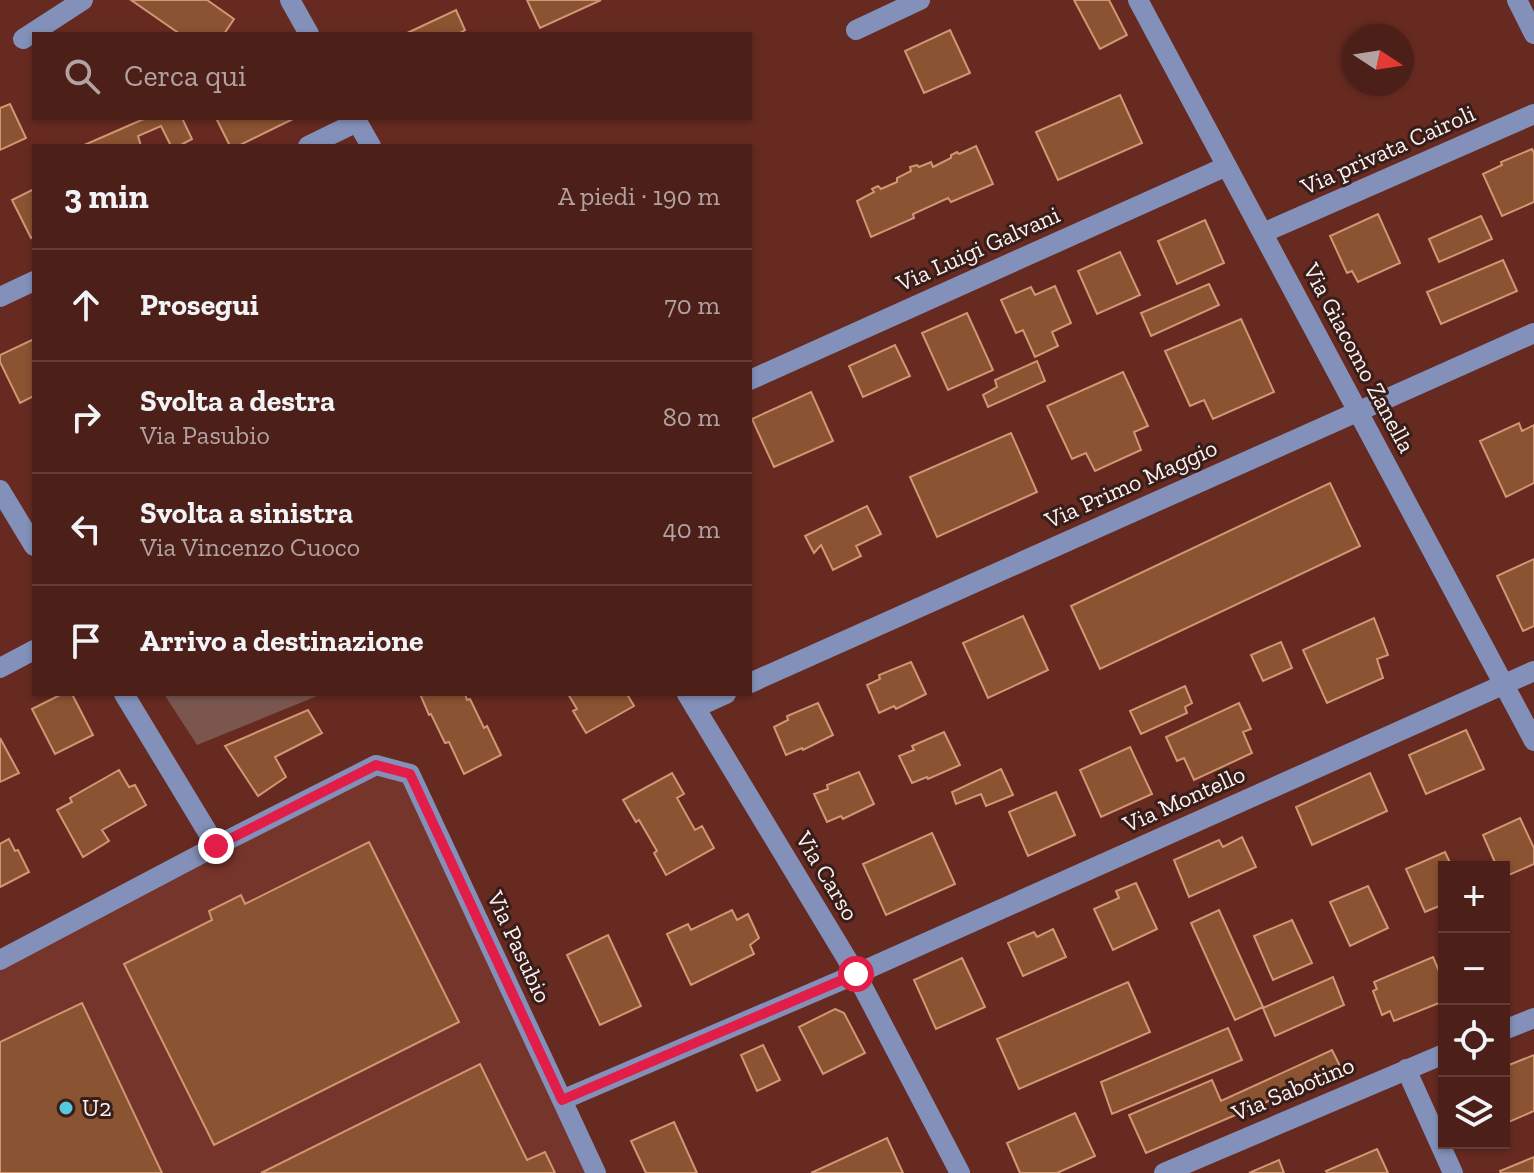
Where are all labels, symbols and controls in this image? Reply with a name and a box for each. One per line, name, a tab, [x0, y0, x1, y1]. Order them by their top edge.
north arrow	[1342, 24, 1414, 96]
search box	[32, 32, 752, 120]
icon: search	[60, 54, 104, 98]
text: Cerca qui	[124, 58, 247, 94]
street label: Via privata Cairoli	[1295, 98, 1480, 201]
text: 3 min	[64, 176, 149, 217]
text: A piedi · 190 m	[558, 180, 720, 212]
street label: Via Luigi Galvani	[891, 199, 1064, 298]
street label: Via Giacomo Zanella	[1297, 257, 1422, 458]
icon: ahead	[64, 283, 108, 327]
text: Prosegui	[140, 287, 259, 323]
text: 70 m	[664, 289, 720, 321]
text: Svolta a destra	[140, 383, 335, 419]
icon: right	[64, 395, 108, 439]
text: 80 m	[663, 401, 720, 433]
text: Via Pasubio	[140, 419, 270, 451]
street label: Via Primo Maggio	[1039, 433, 1222, 535]
text: Svolta a sinistra	[140, 495, 353, 531]
icon: left	[64, 507, 108, 551]
text: 40 m	[663, 513, 720, 545]
text: Via Vincenzo Cuoco	[140, 531, 360, 563]
icon: arrive	[64, 619, 108, 663]
text: Arrivo a destinazione	[140, 623, 424, 659]
street label: Via Montello	[1117, 759, 1249, 839]
street label: Via Carso	[789, 825, 865, 926]
route end	[198, 828, 234, 864]
map controls	[1438, 861, 1510, 1149]
button: +	[1438, 861, 1510, 933]
street label: Via Pasubio	[481, 885, 558, 1007]
button: −	[1438, 933, 1510, 1005]
route start	[838, 956, 874, 992]
button: locate	[1438, 1005, 1510, 1077]
street label: Via Sabotino	[1226, 1050, 1358, 1128]
button: layers	[1438, 1077, 1510, 1149]
place label: U2	[82, 1093, 112, 1122]
marker: U2	[57, 1099, 75, 1117]

